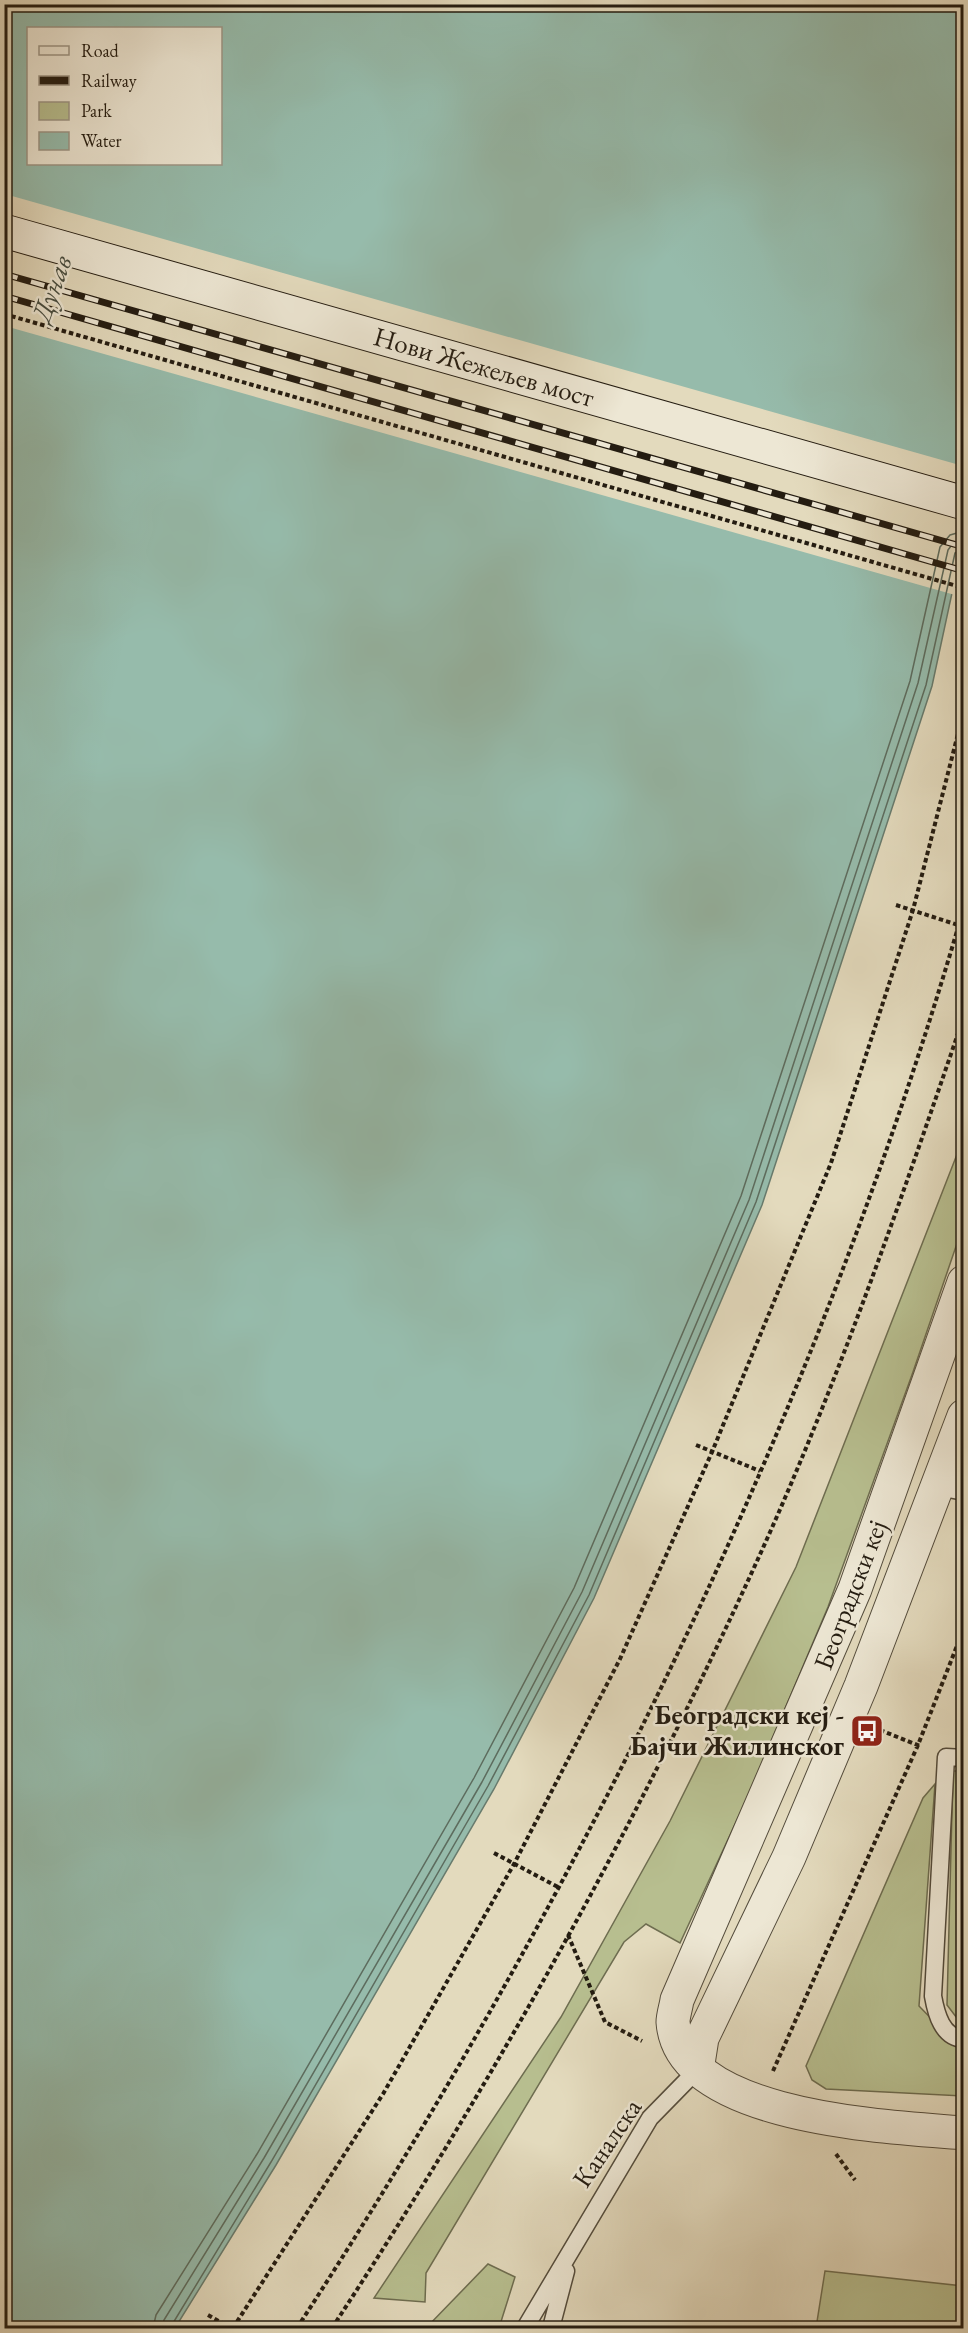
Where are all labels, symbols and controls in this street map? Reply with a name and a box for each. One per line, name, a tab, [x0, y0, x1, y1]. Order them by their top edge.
legend	[27, 27, 222, 165]
text: Road	[81, 39, 120, 62]
text: Railway	[81, 69, 137, 92]
text: Park	[81, 99, 112, 122]
text: Water	[81, 129, 122, 152]
water label: Дунав	[22, 249, 80, 328]
street label: Нови Жежељев мост	[370, 318, 598, 415]
street label: Београдски кеј	[805, 1515, 894, 1675]
place label: Београдски кеј - Бајчи Жилинског	[630, 1697, 844, 1763]
bus stop icon: Београдски кеј - Бајчи Жилинског	[849, 1713, 885, 1749]
street label: Каналска	[564, 2091, 649, 2194]

